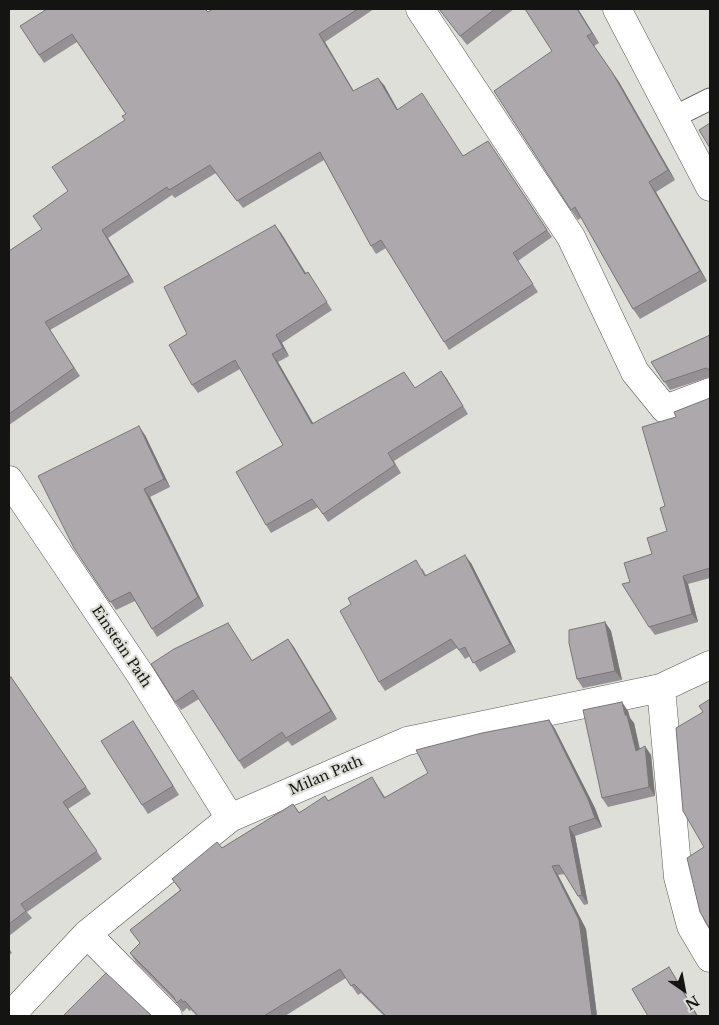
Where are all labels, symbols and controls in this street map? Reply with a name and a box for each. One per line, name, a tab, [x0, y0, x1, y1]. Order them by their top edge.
street label: Einstein Path	[88, 603, 154, 691]
street label: Milan Path	[287, 753, 365, 799]
north arrow	[659, 965, 709, 1015]
text: N	[682, 991, 703, 1014]

